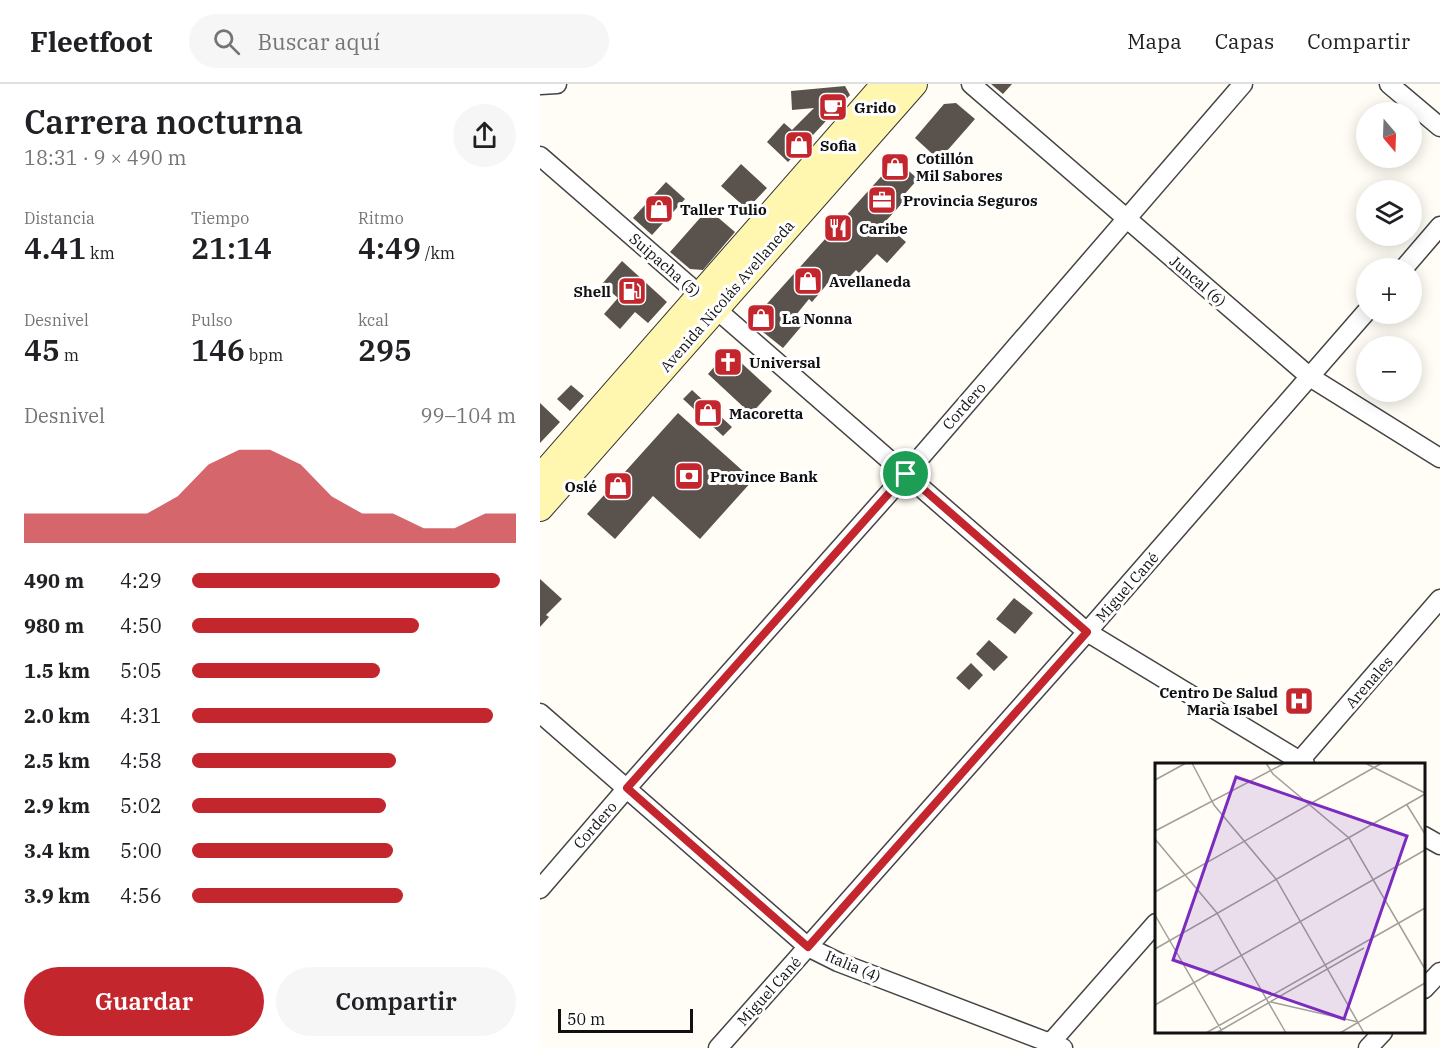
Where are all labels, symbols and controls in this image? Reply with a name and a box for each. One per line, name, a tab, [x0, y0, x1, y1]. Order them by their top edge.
search box	[189, 14, 609, 68]
text: Fleetfoot	[30, 23, 153, 60]
icon: search	[210, 25, 243, 58]
text: Buscar aquí	[258, 27, 380, 56]
text: Mapa	[1127, 27, 1182, 55]
text: Capas	[1215, 27, 1274, 55]
text: Compartir	[1307, 27, 1410, 55]
cafe icon: Grido	[817, 91, 849, 123]
place label: Grido	[854, 98, 897, 117]
text: Carrera nocturna	[24, 100, 303, 143]
north arrow	[1356, 102, 1422, 168]
map controls	[1356, 102, 1422, 402]
button: share	[453, 104, 516, 167]
shop icon: Sofia	[783, 129, 815, 161]
place label: Sofia	[820, 136, 857, 155]
text: 18:31 · 9 × 490 m	[24, 144, 187, 171]
place label: Cotillón Mil Sabores	[916, 149, 1003, 185]
shop icon: Cotillón Mil Sabores	[879, 151, 911, 183]
button: layers	[1356, 180, 1422, 246]
office icon: Provincia Seguros	[866, 184, 898, 216]
place label: Provincia Seguros	[903, 191, 1038, 210]
shop icon: Taller Tulio	[643, 193, 675, 225]
place label: Taller Tulio	[680, 200, 767, 219]
text: Distancia	[24, 208, 95, 228]
text: Tiempo	[191, 208, 249, 228]
text: Ritmo	[358, 208, 404, 228]
restaurant icon: Caribe	[822, 212, 854, 244]
street label: Avenida Nicolás Avellaneda	[656, 216, 798, 376]
place label: Caribe	[859, 219, 908, 238]
text: 4.41	[24, 228, 86, 267]
text: 21:14	[191, 228, 272, 267]
text: 4:49	[358, 228, 421, 267]
street label: Suipacha (5)	[626, 229, 704, 301]
text: km	[86, 243, 115, 263]
text: /km	[421, 243, 455, 263]
street label: Juncal (6)	[1166, 251, 1230, 311]
button: +	[1356, 258, 1422, 324]
shop icon: Avellaneda	[792, 265, 824, 297]
place label: Avellaneda	[829, 272, 911, 291]
fuel station icon: Shell	[616, 275, 648, 307]
place label: Shell	[574, 282, 611, 301]
shop icon: La Nonna	[745, 302, 777, 334]
place label: La Nonna	[782, 309, 853, 328]
text: Desnivel	[24, 310, 89, 330]
text: Pulso	[191, 310, 233, 330]
text: kcal	[358, 310, 389, 330]
text: 45	[24, 330, 60, 369]
text: 146	[191, 330, 245, 369]
text: 295	[358, 330, 412, 369]
button: −	[1356, 336, 1422, 402]
text: m	[60, 345, 79, 365]
text: bpm	[245, 345, 283, 365]
church icon: Universal	[712, 346, 744, 378]
place label: Universal	[749, 353, 821, 372]
street label: Cordero	[938, 378, 990, 434]
shop icon: Macoretta	[692, 397, 724, 429]
text: Desnivel	[24, 402, 105, 429]
text: 99–104 m	[421, 402, 516, 429]
place label: Macoretta	[729, 404, 804, 423]
pin	[880, 448, 931, 499]
icon: arrive	[889, 457, 922, 490]
bank icon: Province Bank	[673, 460, 705, 492]
place label: Province Bank	[710, 467, 818, 486]
shop icon: Oslé	[602, 470, 634, 502]
place label: Oslé	[565, 477, 597, 496]
street label: Miguel Cané	[1091, 548, 1163, 626]
text: 490 m	[24, 567, 84, 594]
text: 4:29	[120, 567, 162, 594]
text: 980 m	[24, 612, 84, 639]
text: 4:50	[120, 612, 162, 639]
street label: Arenales	[1341, 652, 1397, 712]
text: 1.5 km	[24, 657, 90, 684]
text: 5:05	[120, 657, 162, 684]
place label: Centro De Salud Maria Isabel	[1159, 683, 1279, 719]
hospital icon: Centro De Salud Maria Isabel	[1283, 685, 1315, 717]
text: 2.0 km	[24, 702, 90, 729]
text: 4:31	[120, 702, 162, 729]
text: 2.5 km	[24, 747, 90, 774]
text: 4:58	[120, 747, 162, 774]
inset map	[1155, 763, 1425, 1033]
text: 2.9 km	[24, 792, 90, 819]
text: 5:02	[120, 792, 162, 819]
street label: Cordero	[569, 797, 621, 853]
text: 3.4 km	[24, 837, 90, 864]
text: 5:00	[120, 837, 162, 864]
text: 3.9 km	[24, 882, 90, 909]
text: 4:56	[120, 882, 162, 909]
street label: Italia (4)	[822, 946, 884, 986]
street label: Miguel Cané	[733, 952, 805, 1030]
button: Guardar	[24, 967, 264, 1036]
button: Compartir	[276, 967, 516, 1036]
scale bar	[558, 1006, 693, 1034]
text: 50 m	[567, 1009, 605, 1029]

